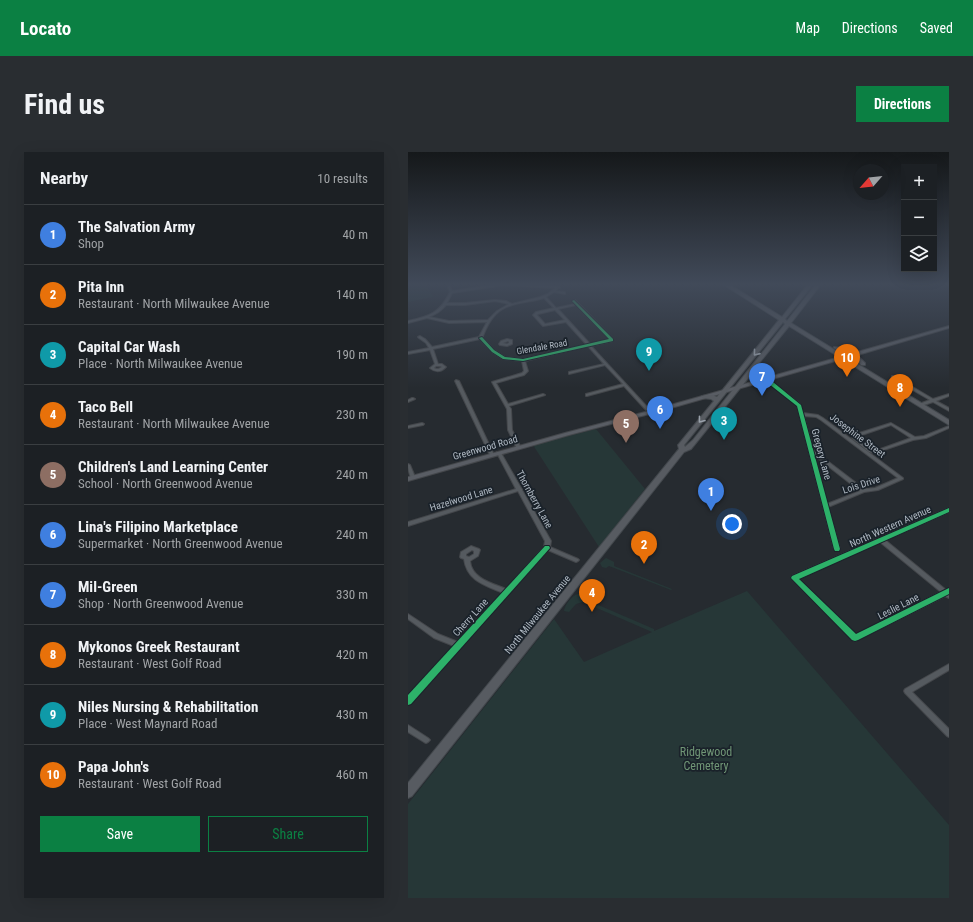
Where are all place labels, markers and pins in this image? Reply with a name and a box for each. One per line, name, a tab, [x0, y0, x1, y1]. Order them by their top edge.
pin: 9	[636, 338, 662, 371]
pin: 10	[834, 344, 860, 377]
pin: 7	[749, 363, 775, 396]
pin: 8	[887, 374, 913, 407]
pin: 6	[647, 396, 673, 429]
pin: 3	[711, 407, 737, 440]
pin: 5	[613, 410, 639, 443]
pin: 1	[698, 478, 724, 511]
pin: 2	[631, 531, 657, 564]
pin: 4	[579, 579, 605, 612]

